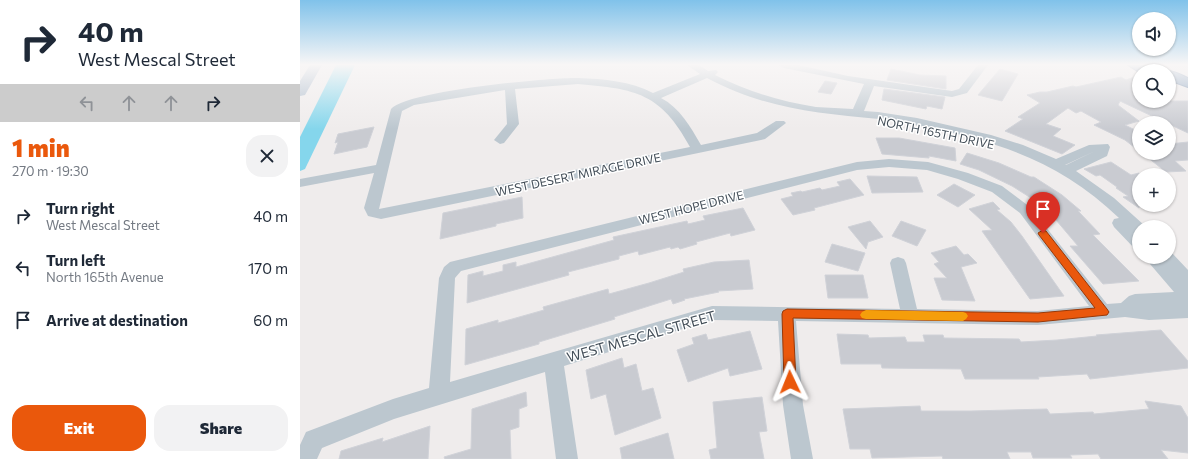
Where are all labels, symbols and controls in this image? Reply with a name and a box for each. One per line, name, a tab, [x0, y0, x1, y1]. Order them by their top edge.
map controls	[1132, 12, 1176, 264]
button: sound	[1132, 12, 1176, 56]
text: 40 m	[78, 14, 144, 48]
icon: right	[12, 16, 64, 68]
text: West Mescal Street	[78, 48, 236, 70]
button: search	[1132, 64, 1176, 108]
icon: left	[76, 92, 98, 114]
icon: ahead	[118, 92, 140, 114]
icon: ahead	[160, 92, 182, 114]
icon: right	[202, 92, 224, 114]
street label: NORTH 165TH DRIVE	[876, 113, 996, 151]
button: layers	[1132, 116, 1176, 160]
text: 1 min	[12, 133, 70, 162]
button: close	[246, 135, 288, 177]
street label: WEST DESERT MIRAGE DRIVE	[494, 150, 662, 198]
text: 270 m · 19:30	[12, 163, 89, 179]
button: +	[1132, 168, 1176, 212]
street label: WEST HOPE DRIVE	[637, 187, 745, 227]
pin	[1026, 192, 1060, 233]
icon: arrive	[1032, 198, 1054, 220]
text: Turn right	[46, 199, 115, 217]
icon: right	[12, 205, 34, 227]
text: 40 m	[253, 207, 288, 225]
text: West Mescal Street	[46, 217, 160, 233]
button: −	[1132, 220, 1176, 264]
text: Turn left	[46, 251, 105, 269]
icon: left	[12, 257, 34, 279]
text: 170 m	[248, 259, 288, 277]
text: North 165th Avenue	[46, 269, 164, 285]
street label: WEST MESCAL STREET	[565, 307, 717, 365]
icon: arrive	[12, 309, 34, 331]
text: Arrive at destination	[46, 311, 188, 329]
text: 60 m	[253, 311, 288, 329]
position arrow	[769, 361, 811, 403]
button: Exit	[12, 405, 146, 451]
button: Share	[154, 405, 288, 451]

